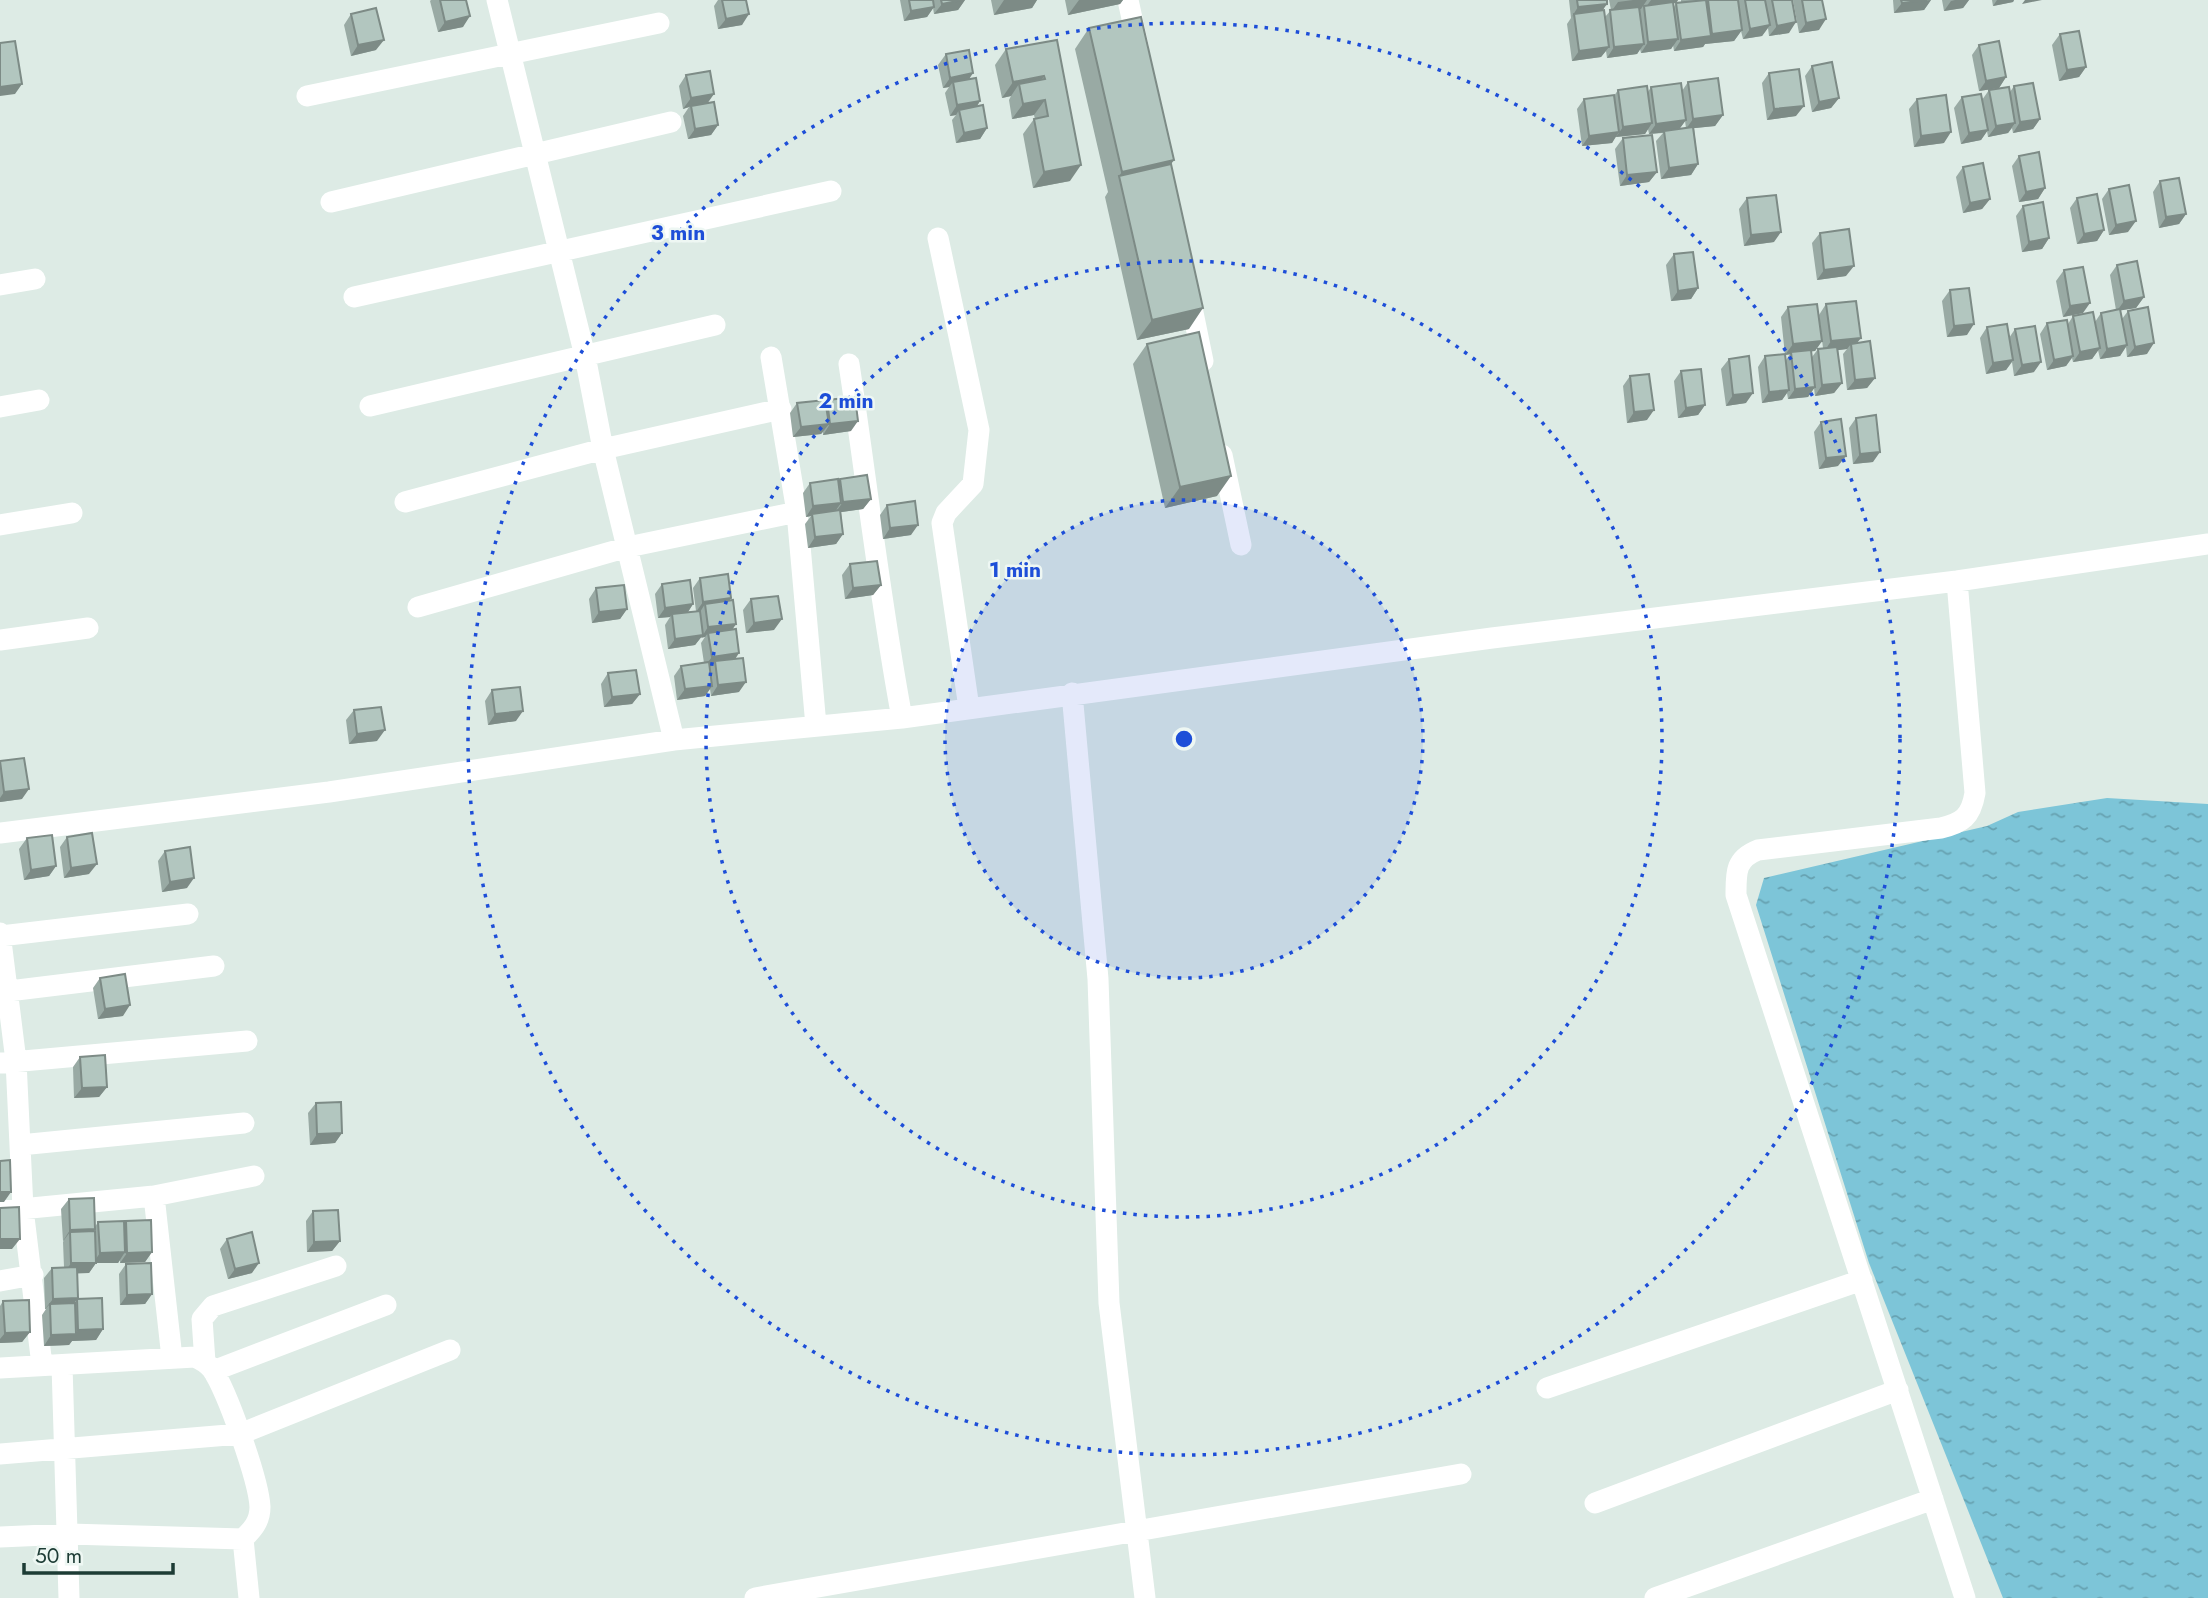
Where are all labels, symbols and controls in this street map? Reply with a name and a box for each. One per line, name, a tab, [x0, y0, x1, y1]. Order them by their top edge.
text: 3 min	[651, 218, 705, 248]
text: 2 min	[818, 386, 874, 416]
text: 1 min	[989, 555, 1041, 585]
centre of rings	[1172, 727, 1196, 751]
scale bar	[24, 1532, 173, 1576]
text: 50 m	[35, 1541, 82, 1571]

